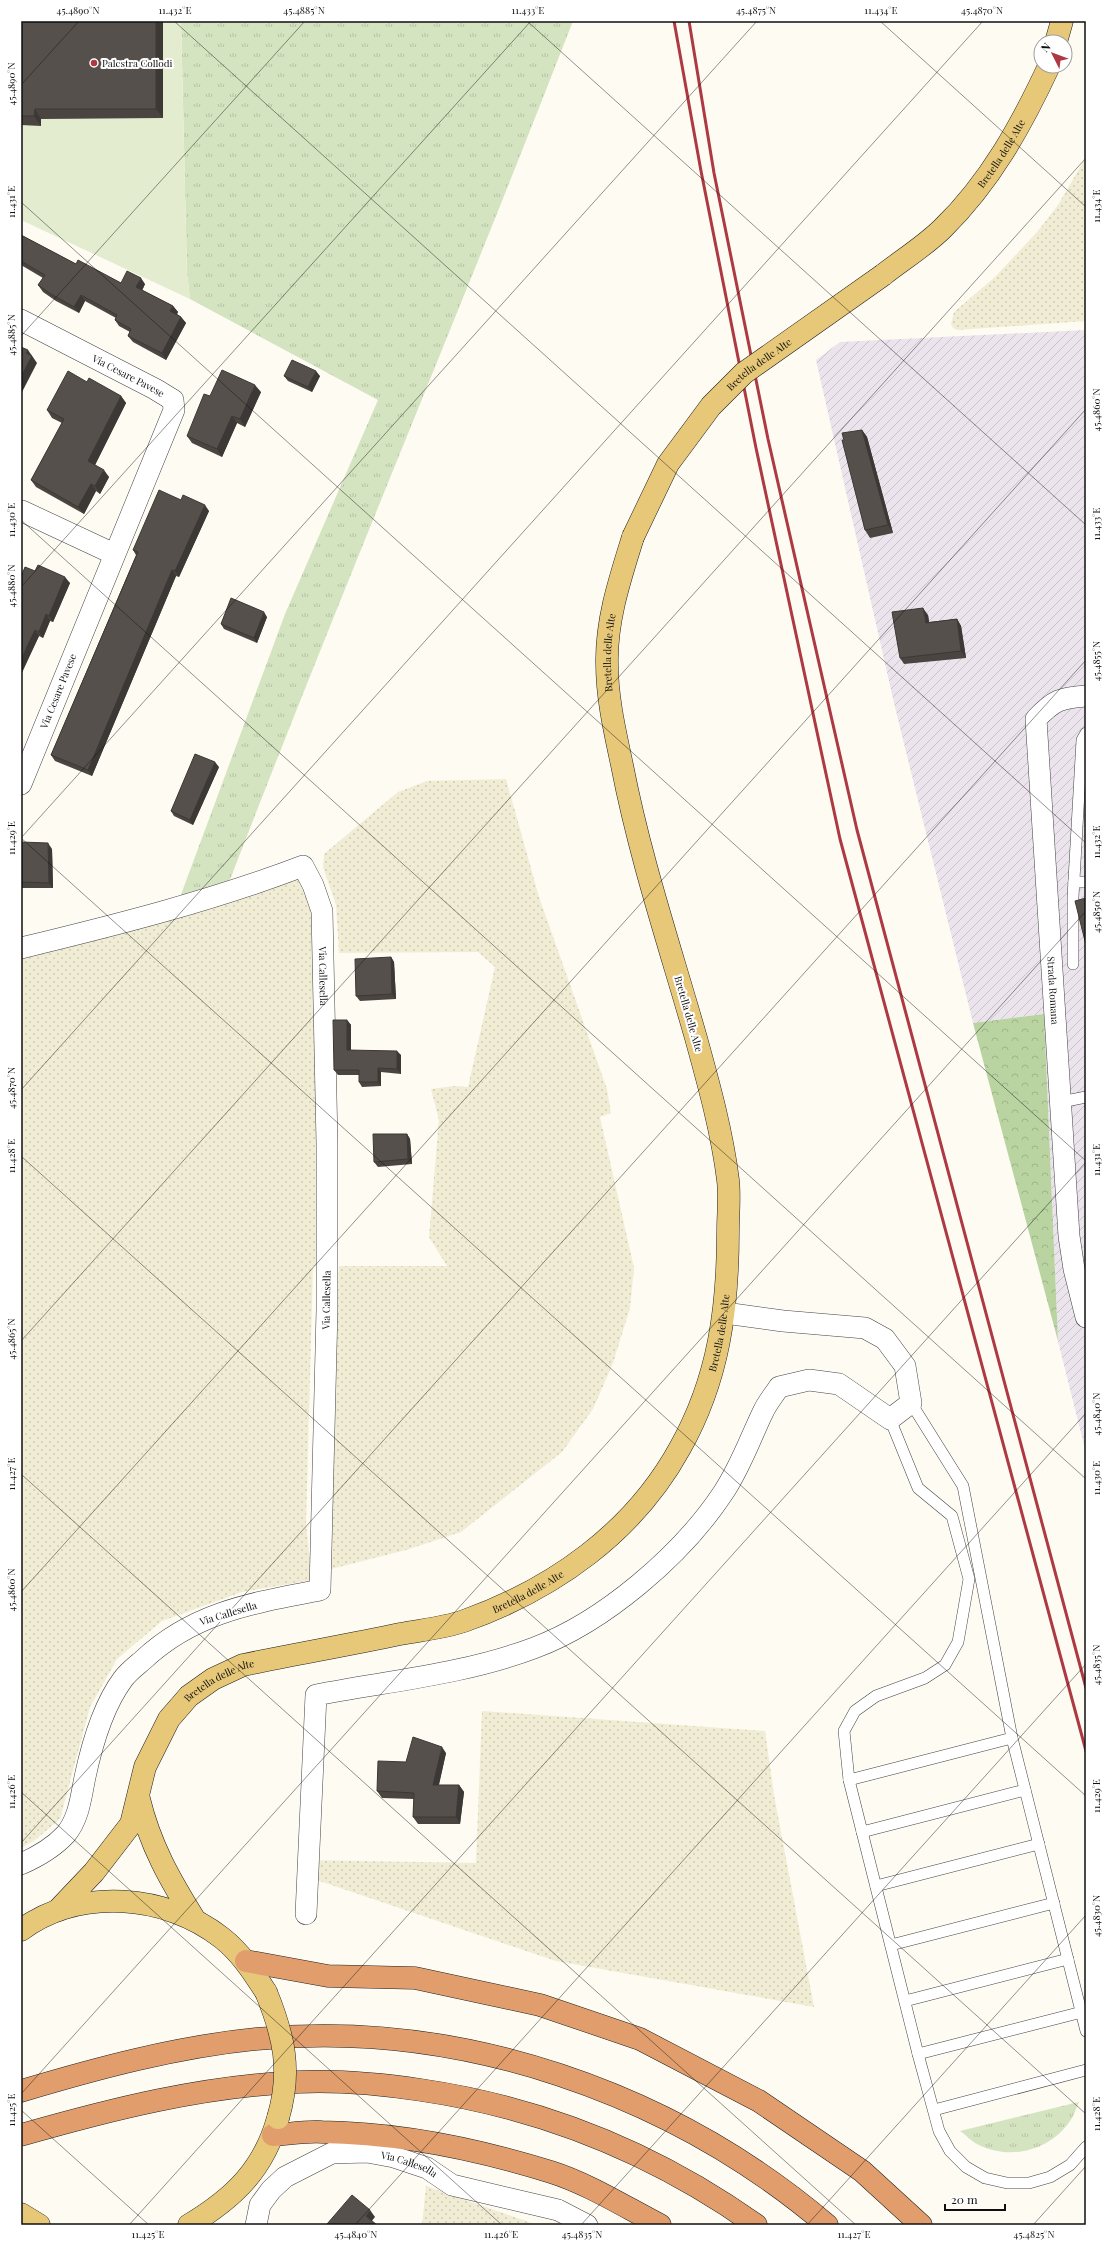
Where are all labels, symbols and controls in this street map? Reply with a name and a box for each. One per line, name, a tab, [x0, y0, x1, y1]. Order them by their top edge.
text: 45.4890°N	[57, 3, 99, 17]
text: 11.432°E	[158, 3, 192, 17]
text: 45.4885°N	[283, 3, 325, 17]
text: 11.433°E	[512, 3, 544, 17]
text: 45.4875°N	[736, 3, 776, 17]
text: 11.434°E	[864, 3, 898, 17]
text: 45.4870°N	[961, 3, 1003, 17]
north arrow	[1033, 34, 1073, 74]
text: N	[1037, 39, 1053, 55]
place label: Palestra Collodi	[102, 56, 173, 70]
marker: Palestra Collodi	[89, 58, 99, 68]
text: 45.4890°N	[4, 63, 18, 105]
street label: Bretella delle Alte	[974, 117, 1028, 191]
text: 11.431°E	[4, 186, 18, 218]
text: 11.434°E	[1089, 189, 1103, 223]
text: 45.4885°N	[4, 314, 18, 356]
street label: Bretella delle Alte	[723, 335, 794, 394]
street label: Via Cesare Pavese	[89, 350, 167, 400]
text: 45.4860°N	[1089, 389, 1103, 432]
text: 11.430°E	[4, 503, 18, 537]
text: 11.433°E	[1089, 508, 1103, 540]
text: 45.4880°N	[4, 564, 18, 608]
street label: Bretella delle Alte	[600, 612, 619, 692]
text: 45.4855°N	[1089, 641, 1103, 681]
street label: Via Cesare Pavese	[36, 651, 79, 731]
text: 11.429°E	[4, 821, 18, 855]
text: 11.432°E	[1089, 825, 1103, 859]
text: 45.4850°N	[1089, 891, 1103, 933]
street label: Via Callesella	[316, 945, 331, 1006]
street label: Strada Romana	[1044, 956, 1062, 1025]
street label: Bretella delle Alte	[671, 974, 707, 1054]
text: 45.4870°N	[4, 1067, 18, 1109]
text: 11.428°E	[4, 1139, 18, 1173]
text: 11.431°E	[1089, 1144, 1103, 1176]
street label: Via Callesella	[318, 1270, 334, 1331]
street label: Bretella delle Alte	[705, 1293, 732, 1373]
text: 45.4865°N	[4, 1318, 18, 1360]
text: 45.4840°N	[1089, 1393, 1103, 1435]
text: 11.427°E	[4, 1457, 18, 1491]
text: 11.430°E	[1089, 1461, 1103, 1495]
street label: Bretella delle Alte	[490, 1567, 566, 1616]
text: 45.4860°N	[4, 1569, 18, 1612]
street label: Via Callesella	[197, 1598, 258, 1629]
text: 45.4835°N	[1089, 1645, 1103, 1685]
street label: Bretella delle Alte	[180, 1656, 255, 1704]
text: 11.426°E	[4, 1775, 18, 1809]
text: 11.429°E	[1089, 1779, 1103, 1813]
text: 45.4830°N	[1089, 1895, 1103, 1937]
text: 11.425°E	[4, 2093, 18, 2127]
text: 11.428°E	[1089, 2097, 1103, 2131]
street label: Via Callesella	[379, 2148, 440, 2180]
scale bar	[945, 2186, 1005, 2212]
text: 20 m	[951, 2191, 978, 2207]
text: 11.425°E	[131, 2227, 165, 2241]
text: 45.4840°N	[335, 2227, 377, 2241]
text: 11.426°E	[484, 2227, 518, 2241]
text: 45.4835°N	[562, 2227, 602, 2241]
text: 11.427°E	[837, 2227, 871, 2241]
text: 45.4825°N	[1014, 2227, 1054, 2241]

